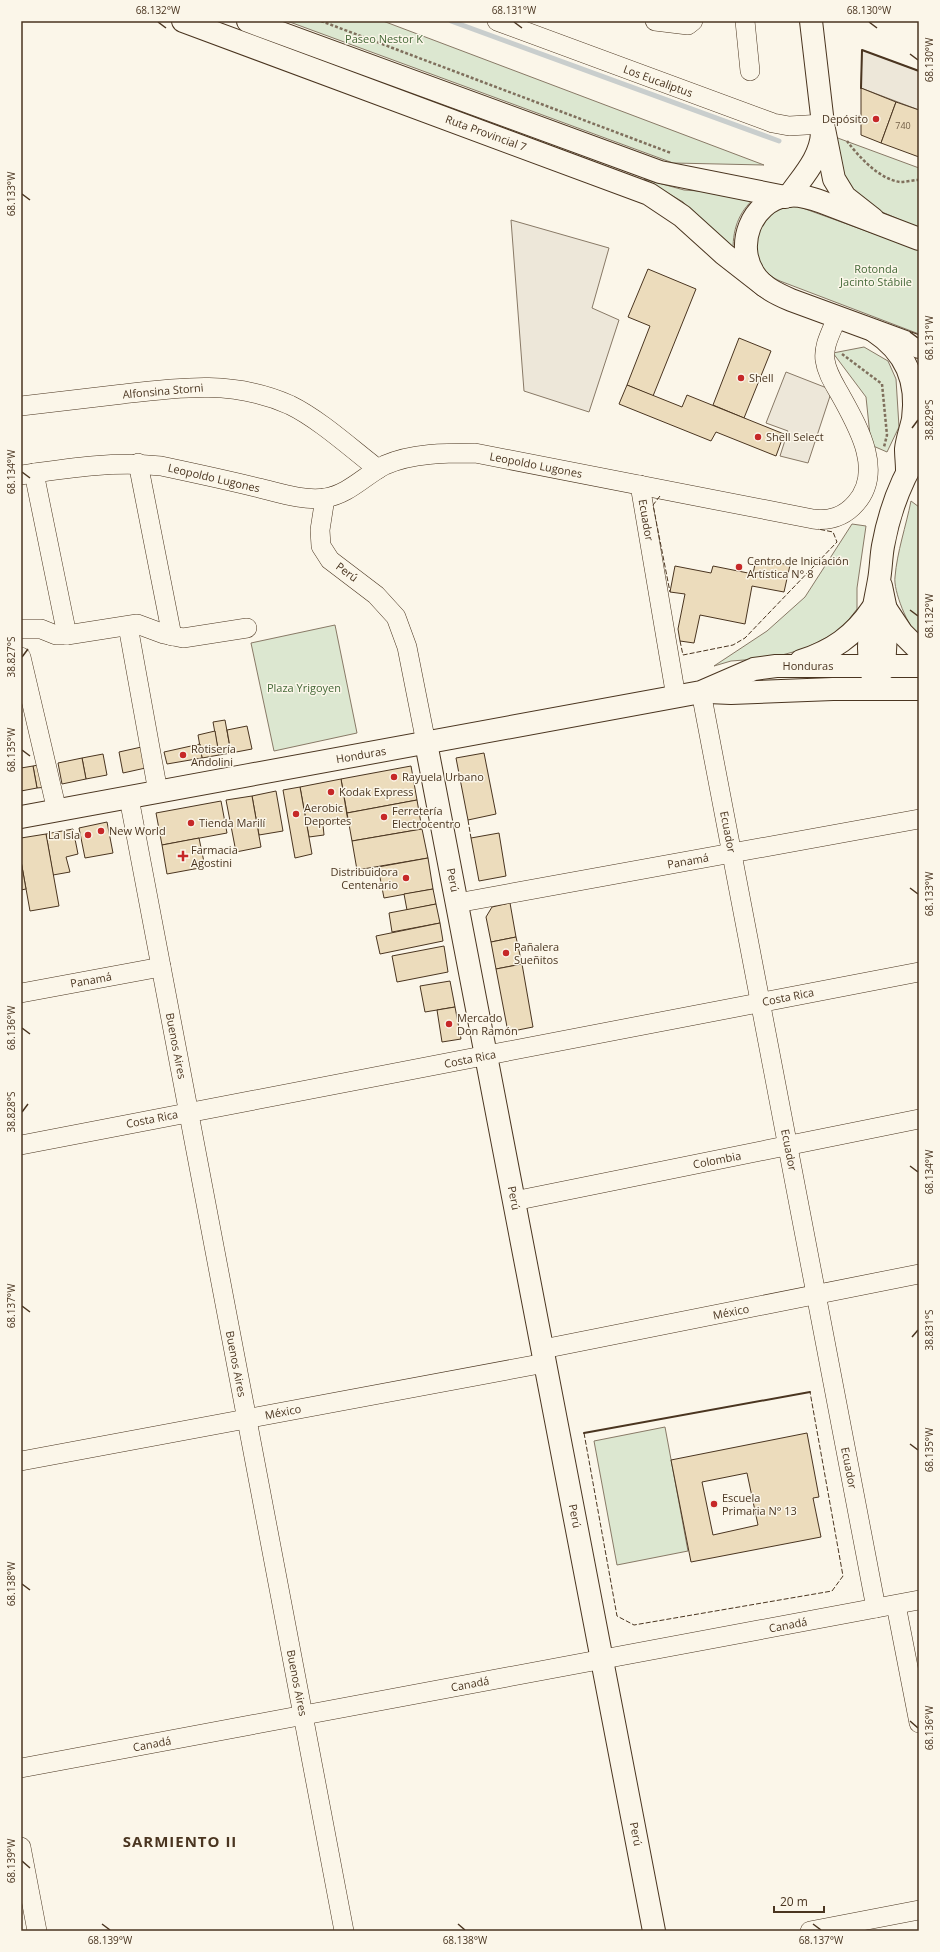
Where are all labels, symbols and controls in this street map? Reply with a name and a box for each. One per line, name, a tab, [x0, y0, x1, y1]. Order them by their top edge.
text: 68.132°W	[136, 3, 181, 17]
text: 68.131°W	[492, 3, 537, 17]
text: 68.130°W	[847, 3, 892, 17]
park label: Paseo Nestor K	[345, 31, 423, 46]
text: 68.130°W	[922, 37, 936, 82]
street label: Los Eucaliptus	[621, 61, 695, 100]
street label: Ruta Provincial 7	[444, 111, 529, 154]
place label: Depósito	[822, 111, 868, 126]
marker: Depósito	[871, 114, 881, 124]
house number: 740	[895, 119, 911, 132]
text: 68.133°W	[4, 171, 18, 216]
park label: Rotonda Jacinto Stábile	[839, 261, 912, 289]
text: 68.131°W	[922, 315, 936, 360]
place label: Shell	[749, 370, 774, 385]
marker: Shell	[736, 373, 746, 383]
street label: Alfonsina Storni	[122, 379, 204, 402]
text: 38.829°S	[922, 400, 936, 440]
place label: Shell Select	[766, 429, 824, 444]
marker: Shell Select	[753, 432, 763, 442]
street label: Leopoldo Lugones	[488, 448, 584, 481]
text: 68.134°W	[4, 449, 18, 494]
street label: Leopoldo Lugones	[167, 460, 262, 495]
street label: Ecuador	[635, 498, 658, 542]
place label: Centro de Iniciación Artística N° 8	[747, 553, 849, 581]
street label: Perú	[333, 558, 361, 585]
marker: Centro de Iniciación Artística N° 8	[734, 562, 744, 572]
text: 68.132°W	[922, 593, 936, 638]
text: 38.827°S	[4, 637, 18, 677]
street label: Honduras	[783, 658, 833, 673]
park label: Plaza Yrigoyen	[267, 680, 341, 695]
text: 68.135°W	[4, 727, 18, 772]
place label: Rotisería Andolini	[191, 741, 236, 769]
street label: Honduras	[335, 743, 387, 766]
marker: Rotisería Andolini	[178, 750, 188, 760]
place label: Rayuela Urbano	[402, 769, 484, 784]
marker: Rayuela Urbano	[389, 772, 399, 782]
place label: Kodak Express	[339, 784, 414, 799]
marker: Kodak Express	[326, 787, 336, 797]
place label: Aerobic Deportes	[304, 800, 351, 828]
place label: Ferretería Electrocentro	[392, 803, 461, 831]
marker: Aerobic Deportes	[291, 809, 301, 819]
street label: Ecuador	[717, 810, 740, 854]
marker: Ferretería Electrocentro	[379, 812, 389, 822]
place label: Tienda Marilí	[199, 815, 266, 830]
marker: Tienda Marilí	[186, 818, 196, 828]
place label: New World	[109, 823, 166, 838]
marker: New World	[96, 826, 106, 836]
place label: La Isla	[48, 827, 80, 842]
marker: La Isla	[83, 830, 93, 840]
place label: Farmacia Agostini	[191, 842, 238, 870]
street label: Panamá	[666, 849, 710, 872]
marker: Farmacia Agostini	[178, 851, 188, 861]
place label: Distribuidora Centenario	[331, 864, 398, 892]
street label: Perú	[444, 867, 463, 893]
text: 68.133°W	[922, 871, 936, 916]
marker: Distribuidora Centenario	[401, 873, 411, 883]
place label: Pañalera Sueñitos	[514, 939, 559, 967]
marker: Pañalera Sueñitos	[501, 948, 511, 958]
street label: Panamá	[69, 968, 113, 991]
street label: Costa Rica	[761, 984, 815, 1009]
text: 68.136°W	[4, 1005, 18, 1050]
place label: Mercado Don Ramón	[457, 1010, 518, 1038]
street label: Buenos Aires	[163, 1012, 190, 1080]
marker: Mercado Don Ramón	[444, 1019, 454, 1029]
street label: Costa Rica	[443, 1046, 497, 1071]
text: 38.828°S	[4, 1092, 18, 1132]
street label: Costa Rica	[125, 1106, 179, 1131]
street label: Ecuador	[778, 1128, 801, 1172]
street label: Colombia	[692, 1147, 742, 1172]
text: 68.134°W	[922, 1149, 936, 1194]
street label: Perú	[505, 1185, 524, 1211]
text: 68.137°W	[4, 1283, 18, 1328]
street label: México	[712, 1301, 751, 1322]
text: 38.831°S	[922, 1310, 936, 1350]
street label: Buenos Aires	[223, 1330, 250, 1398]
street label: México	[264, 1401, 303, 1422]
text: 68.135°W	[922, 1427, 936, 1472]
street label: Ecuador	[838, 1446, 861, 1490]
place label: Escuela Primaria N° 13	[722, 1490, 797, 1518]
marker: Escuela Primaria N° 13	[709, 1499, 719, 1509]
street label: Perú	[566, 1503, 585, 1529]
text: 68.138°W	[4, 1561, 18, 1606]
street label: Canadá	[767, 1613, 808, 1636]
street label: Buenos Aires	[284, 1649, 311, 1717]
street label: Canadá	[449, 1672, 490, 1695]
text: 68.136°W	[922, 1705, 936, 1750]
street label: Canadá	[131, 1732, 172, 1755]
street label: Perú	[627, 1821, 646, 1847]
district label: SARMIENTO II	[123, 1831, 237, 1851]
text: 68.139°W	[4, 1838, 18, 1883]
scale bar	[774, 1888, 824, 1914]
text: 20 m	[780, 1893, 808, 1910]
text: 68.139°W	[88, 1933, 133, 1947]
text: 68.138°W	[443, 1933, 488, 1947]
text: 68.137°W	[799, 1933, 844, 1947]

